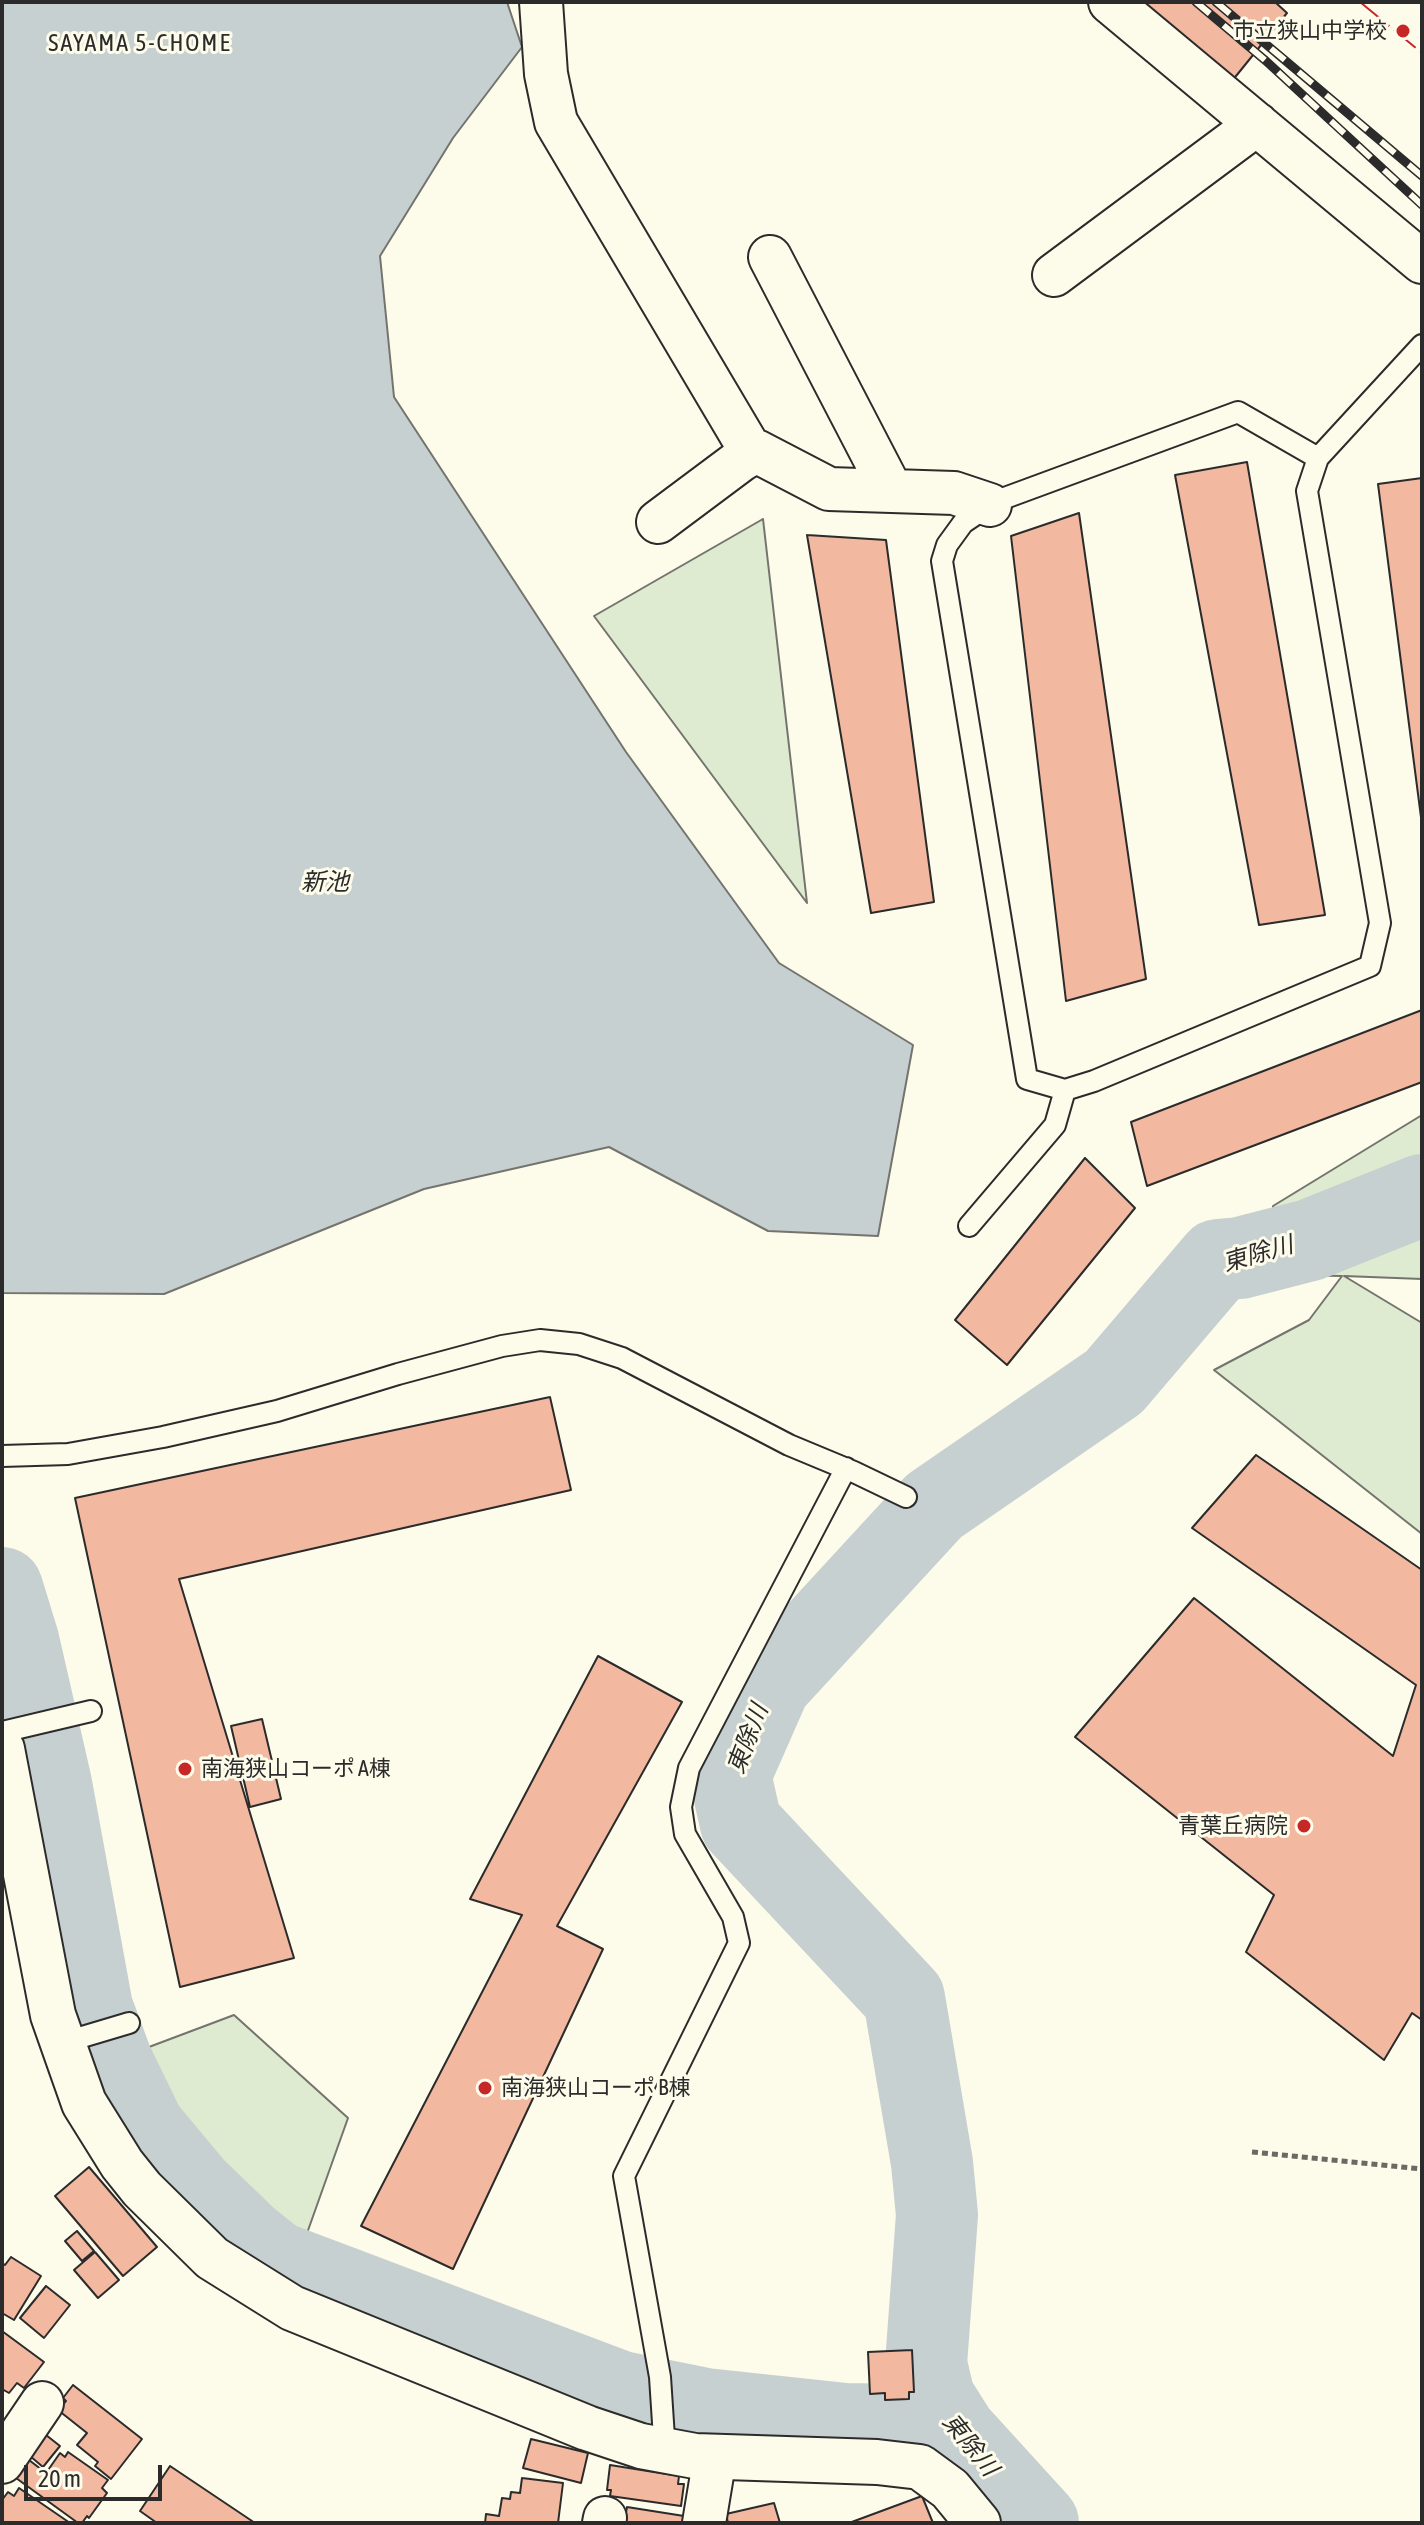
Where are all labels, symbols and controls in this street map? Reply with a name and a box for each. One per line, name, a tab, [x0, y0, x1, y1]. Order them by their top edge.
place label: 市立狭山中学校	[1233, 18, 1387, 44]
marker: 市立狭山中学校	[1394, 22, 1412, 40]
district label: SAYAMA 5-CHOME	[48, 29, 232, 57]
water label: 新池	[301, 868, 349, 896]
water label: 東除川	[1219, 1230, 1297, 1278]
water label: 東除川	[722, 1700, 774, 1778]
place label: 南海狭山コーポ A棟	[201, 1756, 391, 1782]
marker: 南海狭山コーポ A棟	[176, 1760, 194, 1778]
place label: 青葉丘病院	[1178, 1813, 1288, 1839]
marker: 青葉丘病院	[1295, 1817, 1313, 1835]
place label: 南海狭山コーポ B棟	[501, 2075, 690, 2101]
marker: 南海狭山コーポ B棟	[476, 2079, 494, 2097]
water label: 東除川	[936, 2408, 1004, 2482]
scale bar	[28, 2449, 166, 2499]
text: 20 m	[38, 2465, 81, 2492]

